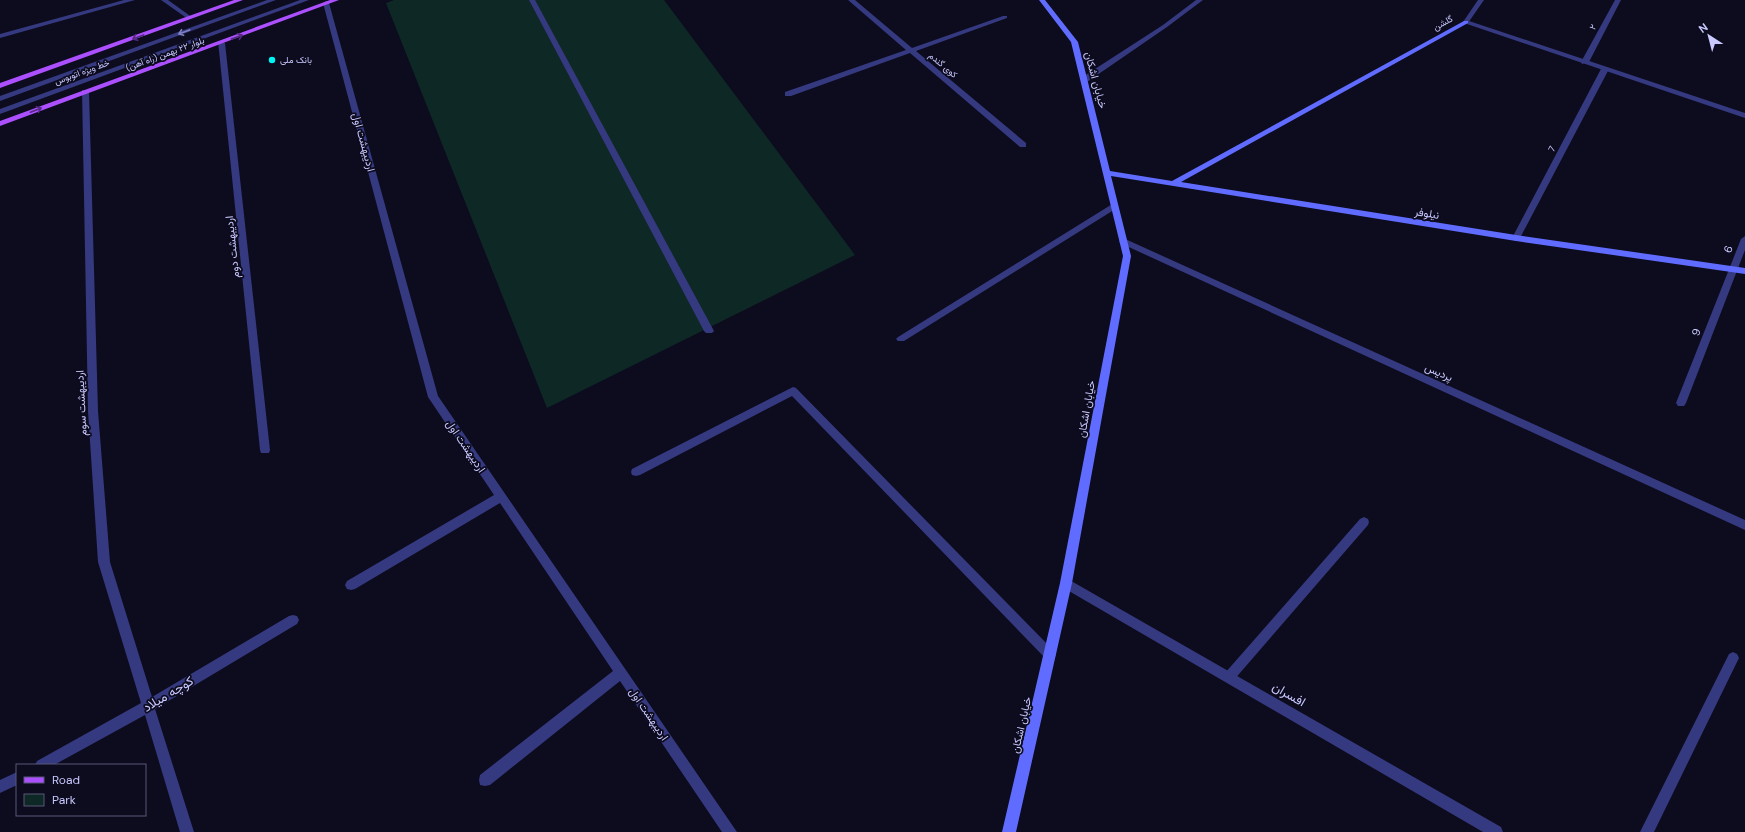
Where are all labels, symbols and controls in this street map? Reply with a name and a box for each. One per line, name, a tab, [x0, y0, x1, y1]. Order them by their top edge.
street label: گلشن	[1431, 13, 1455, 33]
north arrow	[1689, 16, 1729, 56]
text: N	[1696, 20, 1710, 36]
street label: ۲	[1587, 22, 1600, 32]
one-way arrow	[178, 29, 190, 37]
one-way arrow	[231, 32, 243, 40]
one-way arrow	[132, 33, 144, 41]
street label: بلوار ۲۲ بهمن (راه آهن)	[124, 34, 206, 74]
street label: کوی گندم	[926, 50, 960, 80]
street label: خیابان اشکان	[1082, 50, 1110, 110]
place label: بانک ملی	[280, 54, 312, 66]
marker: بانک ملی	[267, 55, 277, 65]
street label: خط ویژه اتوبوس	[53, 56, 111, 88]
one-way arrow	[30, 106, 42, 114]
street label: اردیبهشت اول	[349, 111, 379, 173]
street label: 7	[1546, 144, 1559, 154]
street label: نیلوفر	[1413, 204, 1440, 222]
street label: اردیبهشت دوم	[222, 215, 243, 279]
street label: 6	[1720, 243, 1736, 255]
street label: 9	[1688, 326, 1704, 338]
street label: پردیس	[1422, 360, 1455, 385]
street label: اردیبهشت سوم	[72, 370, 91, 436]
street label: خیابان اشکان	[1074, 379, 1098, 439]
street label: اردیبهشت اول	[443, 417, 489, 475]
street label: کوچه میلاد	[140, 672, 197, 717]
street label: افسران	[1269, 678, 1309, 710]
street label: اردیبهشت اول	[626, 685, 672, 743]
street label: خیابان اشکان	[1008, 695, 1034, 755]
legend	[16, 764, 146, 816]
text: Road	[52, 772, 80, 788]
text: Park	[52, 792, 76, 808]

